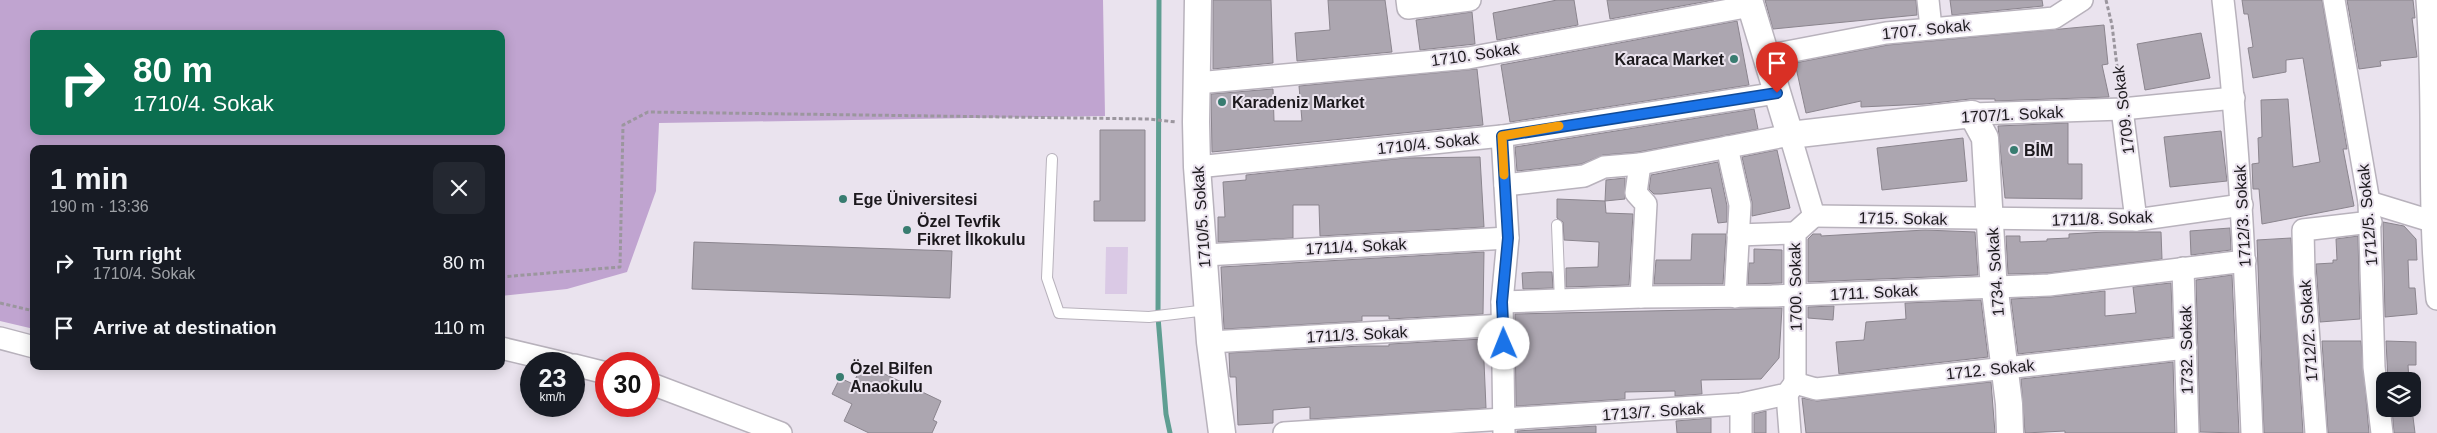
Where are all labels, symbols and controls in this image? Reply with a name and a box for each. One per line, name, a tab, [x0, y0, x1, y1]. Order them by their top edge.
street label: 1707. Sokak	[1881, 16, 1972, 43]
street label: 1710. Sokak	[1430, 40, 1521, 69]
pin	[1756, 42, 1798, 93]
icon: arrive	[1763, 49, 1791, 77]
icon: right	[50, 50, 115, 115]
text: 80 m	[133, 50, 213, 89]
place label: Karaca Market	[1615, 51, 1725, 68]
marker: Karaca Market	[1728, 53, 1740, 65]
street label: 1709. Sokak	[2110, 64, 2137, 155]
text: 1710/4. Sokak	[133, 91, 274, 116]
place label: Karadeniz Market	[1232, 94, 1365, 111]
marker: Karadeniz Market	[1216, 96, 1228, 108]
street label: 1707/1. Sokak	[1961, 103, 2065, 126]
street label: 1710/4. Sokak	[1376, 130, 1481, 157]
place label: BİM	[2024, 142, 2053, 159]
marker: BİM	[2008, 144, 2020, 156]
text: 1 min	[50, 162, 128, 195]
button: close	[433, 162, 485, 214]
street label: 1712/5. Sokak	[2354, 162, 2380, 267]
street label: 1712/3. Sokak	[2231, 163, 2254, 267]
street label: 1710/5. Sokak	[1189, 164, 1214, 269]
place label: Ege Üniversitesi	[853, 190, 978, 208]
marker: Ege Üniversitesi	[837, 193, 849, 205]
text: 190 m · 13:36	[50, 198, 149, 215]
street label: 1711/8. Sokak	[2051, 208, 2154, 229]
street label: 1715. Sokak	[1858, 209, 1949, 228]
place label: Özel Tevfik Fikret İlkokulu	[917, 212, 1025, 248]
marker: Özel Tevfik Fikret İlkokulu	[901, 224, 913, 236]
street label: 1734. Sokak	[1984, 226, 2007, 317]
street label: 1711/4. Sokak	[1305, 235, 1408, 258]
street label: 1700. Sokak	[1786, 241, 1805, 332]
text: Turn right	[93, 243, 181, 264]
icon: right	[50, 249, 78, 277]
text: 80 m	[443, 252, 485, 273]
text: 1710/4. Sokak	[93, 265, 195, 282]
street label: 1712/2. Sokak	[2296, 278, 2321, 383]
street label: 1711. Sokak	[1830, 282, 1919, 303]
street label: 1732. Sokak	[2177, 304, 2196, 395]
icon: arrive	[50, 314, 78, 342]
text: Arrive at destination	[93, 317, 277, 338]
text: 110 m	[434, 317, 485, 338]
position arrow	[1477, 317, 1529, 369]
street label: 1711/3. Sokak	[1306, 323, 1409, 346]
speed limit sign: 30	[595, 352, 660, 417]
street label: 1712. Sokak	[1945, 356, 2036, 383]
place label: Özel Bilfen Anaokulu	[850, 359, 933, 395]
text: 23	[539, 364, 566, 392]
marker: Özel Bilfen Anaokulu	[834, 371, 846, 383]
map controls	[2376, 372, 2421, 417]
button: layers	[2376, 372, 2421, 417]
text: km/h	[539, 390, 566, 404]
street label: 1713/7. Sokak	[1601, 399, 1706, 424]

